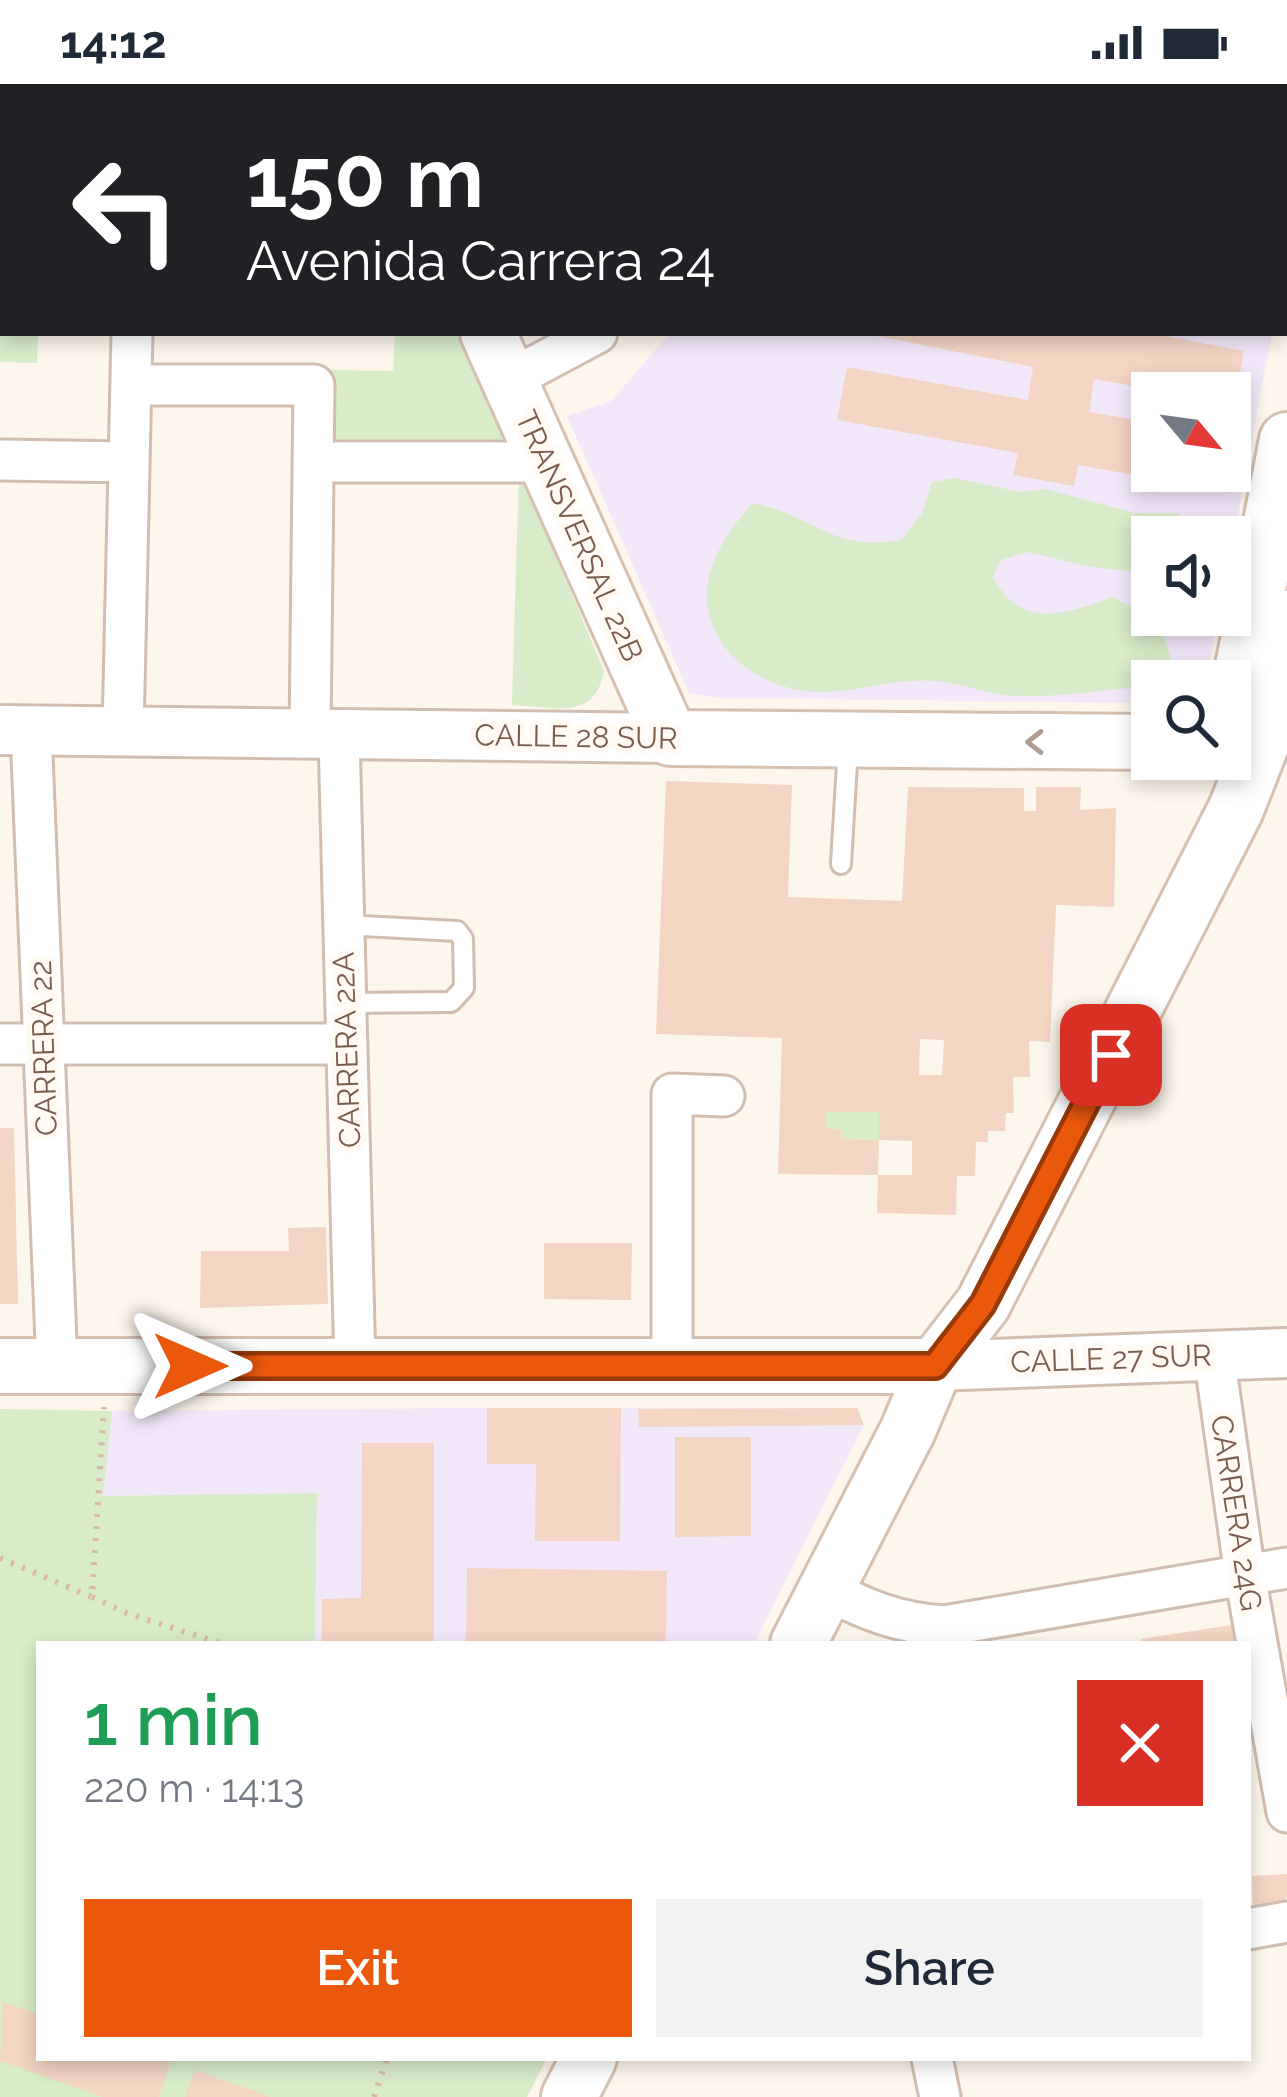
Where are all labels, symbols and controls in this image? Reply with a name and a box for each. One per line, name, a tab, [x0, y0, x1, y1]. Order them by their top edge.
text: 14:12	[60, 16, 167, 69]
text: 150 m	[246, 128, 484, 227]
icon: left	[48, 132, 204, 288]
text: Avenida Carrera 24	[246, 229, 715, 293]
north arrow	[1131, 372, 1251, 492]
map controls	[1131, 372, 1251, 780]
street label: TRANSVERSAL 22B	[508, 405, 651, 667]
button: sound	[1131, 516, 1251, 636]
button: search	[1131, 660, 1251, 780]
street label: CALLE 28 SUR	[474, 717, 678, 756]
one-way arrow	[1025, 730, 1044, 756]
street label: CARRERA 22A	[326, 951, 367, 1149]
street label: CARRERA 22	[23, 960, 64, 1136]
pin	[1060, 1004, 1162, 1106]
icon: arrive	[1078, 1022, 1144, 1088]
position arrow	[127, 1303, 253, 1429]
street label: CALLE 27 SUR	[1010, 1337, 1212, 1380]
street label: CARRERA 24G	[1204, 1412, 1269, 1613]
text: 1 min	[84, 1677, 263, 1762]
button: close	[1077, 1680, 1203, 1806]
text: 220 m · 14:13	[84, 1765, 304, 1811]
button: Exit	[84, 1899, 632, 2037]
button: Share	[656, 1899, 1203, 2037]

